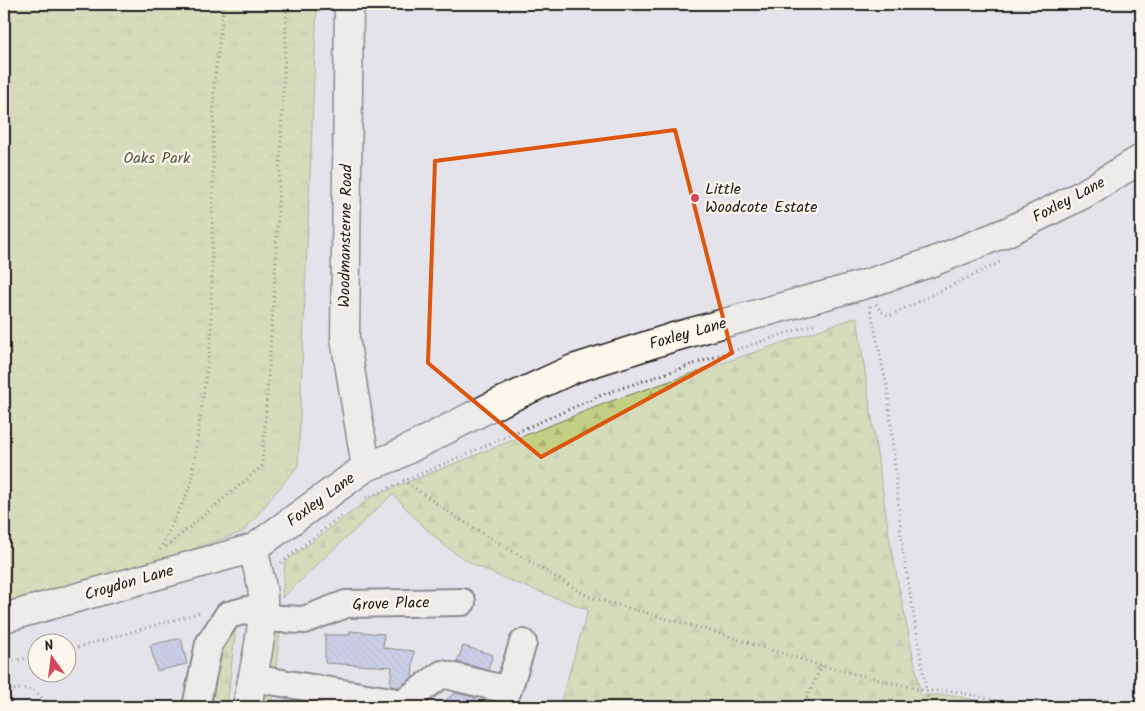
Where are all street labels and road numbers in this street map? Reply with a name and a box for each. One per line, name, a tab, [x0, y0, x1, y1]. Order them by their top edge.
street label: Woodmansterne Road	[332, 163, 360, 308]
street label: Foxley Lane	[1028, 170, 1110, 230]
street label: Foxley Lane	[646, 311, 730, 357]
street label: Foxley Lane	[282, 467, 360, 533]
street label: Croydon Lane	[81, 558, 177, 608]
street label: Grove Place	[352, 590, 430, 618]

